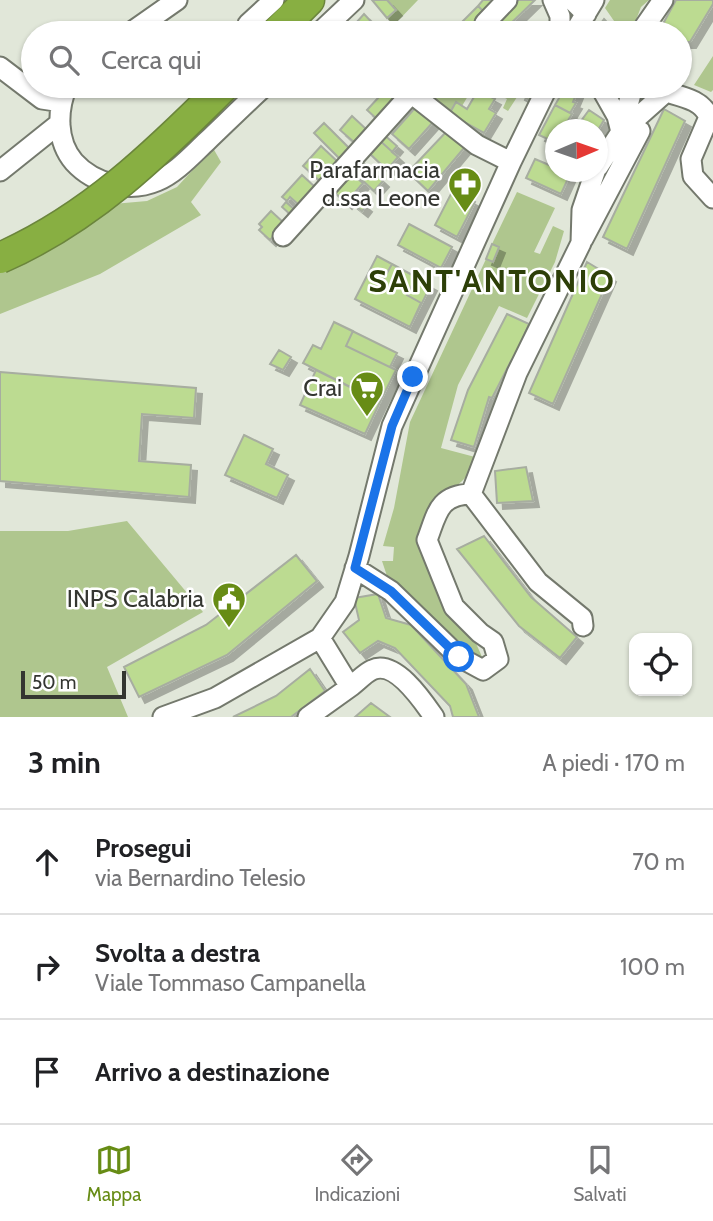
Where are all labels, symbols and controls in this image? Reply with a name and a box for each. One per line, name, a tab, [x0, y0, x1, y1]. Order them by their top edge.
search box	[21, 21, 692, 98]
icon: search	[45, 41, 83, 79]
text: Cerca qui	[101, 44, 202, 76]
north arrow	[545, 119, 608, 182]
place label: Parafarmacia d.ssa Leone	[309, 155, 440, 212]
pharmacy icon: Parafarmacia d.ssa Leone	[446, 165, 484, 214]
district label: SANT'ANTONIO	[368, 261, 616, 300]
route end	[397, 361, 428, 392]
supermarket icon: Crai	[348, 369, 386, 418]
place label: Crai	[303, 373, 342, 402]
public building icon: INPS Calabria	[210, 580, 248, 629]
place label: INPS Calabria	[67, 584, 204, 613]
map controls	[629, 633, 692, 696]
button: locate	[629, 633, 692, 696]
route start	[443, 641, 474, 672]
scale bar	[21, 668, 126, 700]
text: 50 m	[32, 671, 76, 694]
text: 3 min	[28, 744, 101, 781]
text: A piedi · 170 m	[542, 749, 685, 777]
text: Prosegui	[95, 832, 191, 864]
icon: ahead	[28, 843, 66, 881]
text: 70 m	[632, 848, 685, 876]
text: via Bernardino Telesio	[95, 864, 306, 892]
text: Svolta a destra	[95, 937, 260, 969]
icon: right	[28, 948, 66, 986]
text: 100 m	[620, 953, 685, 981]
text: Viale Tommaso Campanella	[95, 969, 366, 997]
icon: arrive	[28, 1053, 66, 1091]
text: Arrivo a destinazione	[95, 1056, 330, 1088]
tab: Mappa	[87, 1141, 141, 1206]
tab: Indicazioni	[314, 1141, 400, 1206]
tab: Salvati	[573, 1141, 626, 1206]

